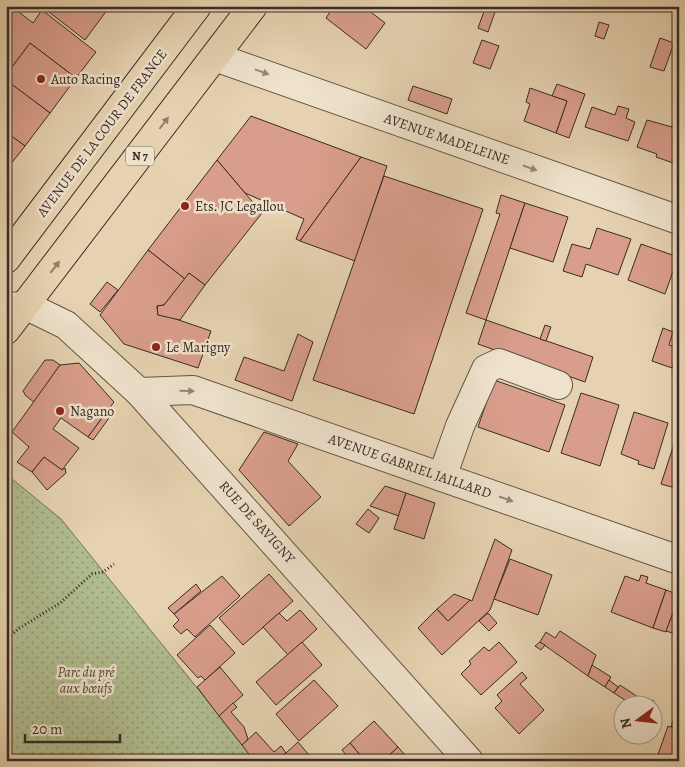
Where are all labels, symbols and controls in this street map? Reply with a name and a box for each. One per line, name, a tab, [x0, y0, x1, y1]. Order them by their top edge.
street label: AVENUE DE LA COUR DE FRANCE	[32, 45, 171, 222]
one-way arrow	[254, 69, 269, 76]
place label: Auto Racing	[50, 70, 120, 89]
marker: Auto Racing	[35, 73, 47, 85]
street label: AVENUE MADELEINE	[381, 108, 512, 169]
one-way arrow	[159, 117, 170, 130]
road number: N 7	[126, 146, 154, 166]
one-way arrow	[523, 164, 538, 172]
place label: Ets. JC Legallou	[195, 197, 285, 216]
marker: Ets. JC Legallou	[179, 200, 191, 212]
one-way arrow	[50, 260, 60, 273]
place label: Le Marigny	[166, 338, 231, 357]
marker: Le Marigny	[150, 341, 162, 353]
one-way arrow	[180, 387, 196, 395]
place label: Nagano	[70, 402, 114, 421]
marker: Nagano	[54, 405, 66, 417]
street label: AVENUE GABRIEL JAILLARD	[325, 429, 494, 503]
street label: RUE DE SAVIGNY	[215, 477, 300, 568]
one-way arrow	[499, 496, 514, 503]
park label: Parc du pré aux bœufs	[57, 663, 115, 698]
north arrow	[612, 694, 662, 744]
scale bar	[25, 712, 120, 744]
text: N	[615, 716, 636, 731]
text: 20 m	[32, 719, 63, 739]

